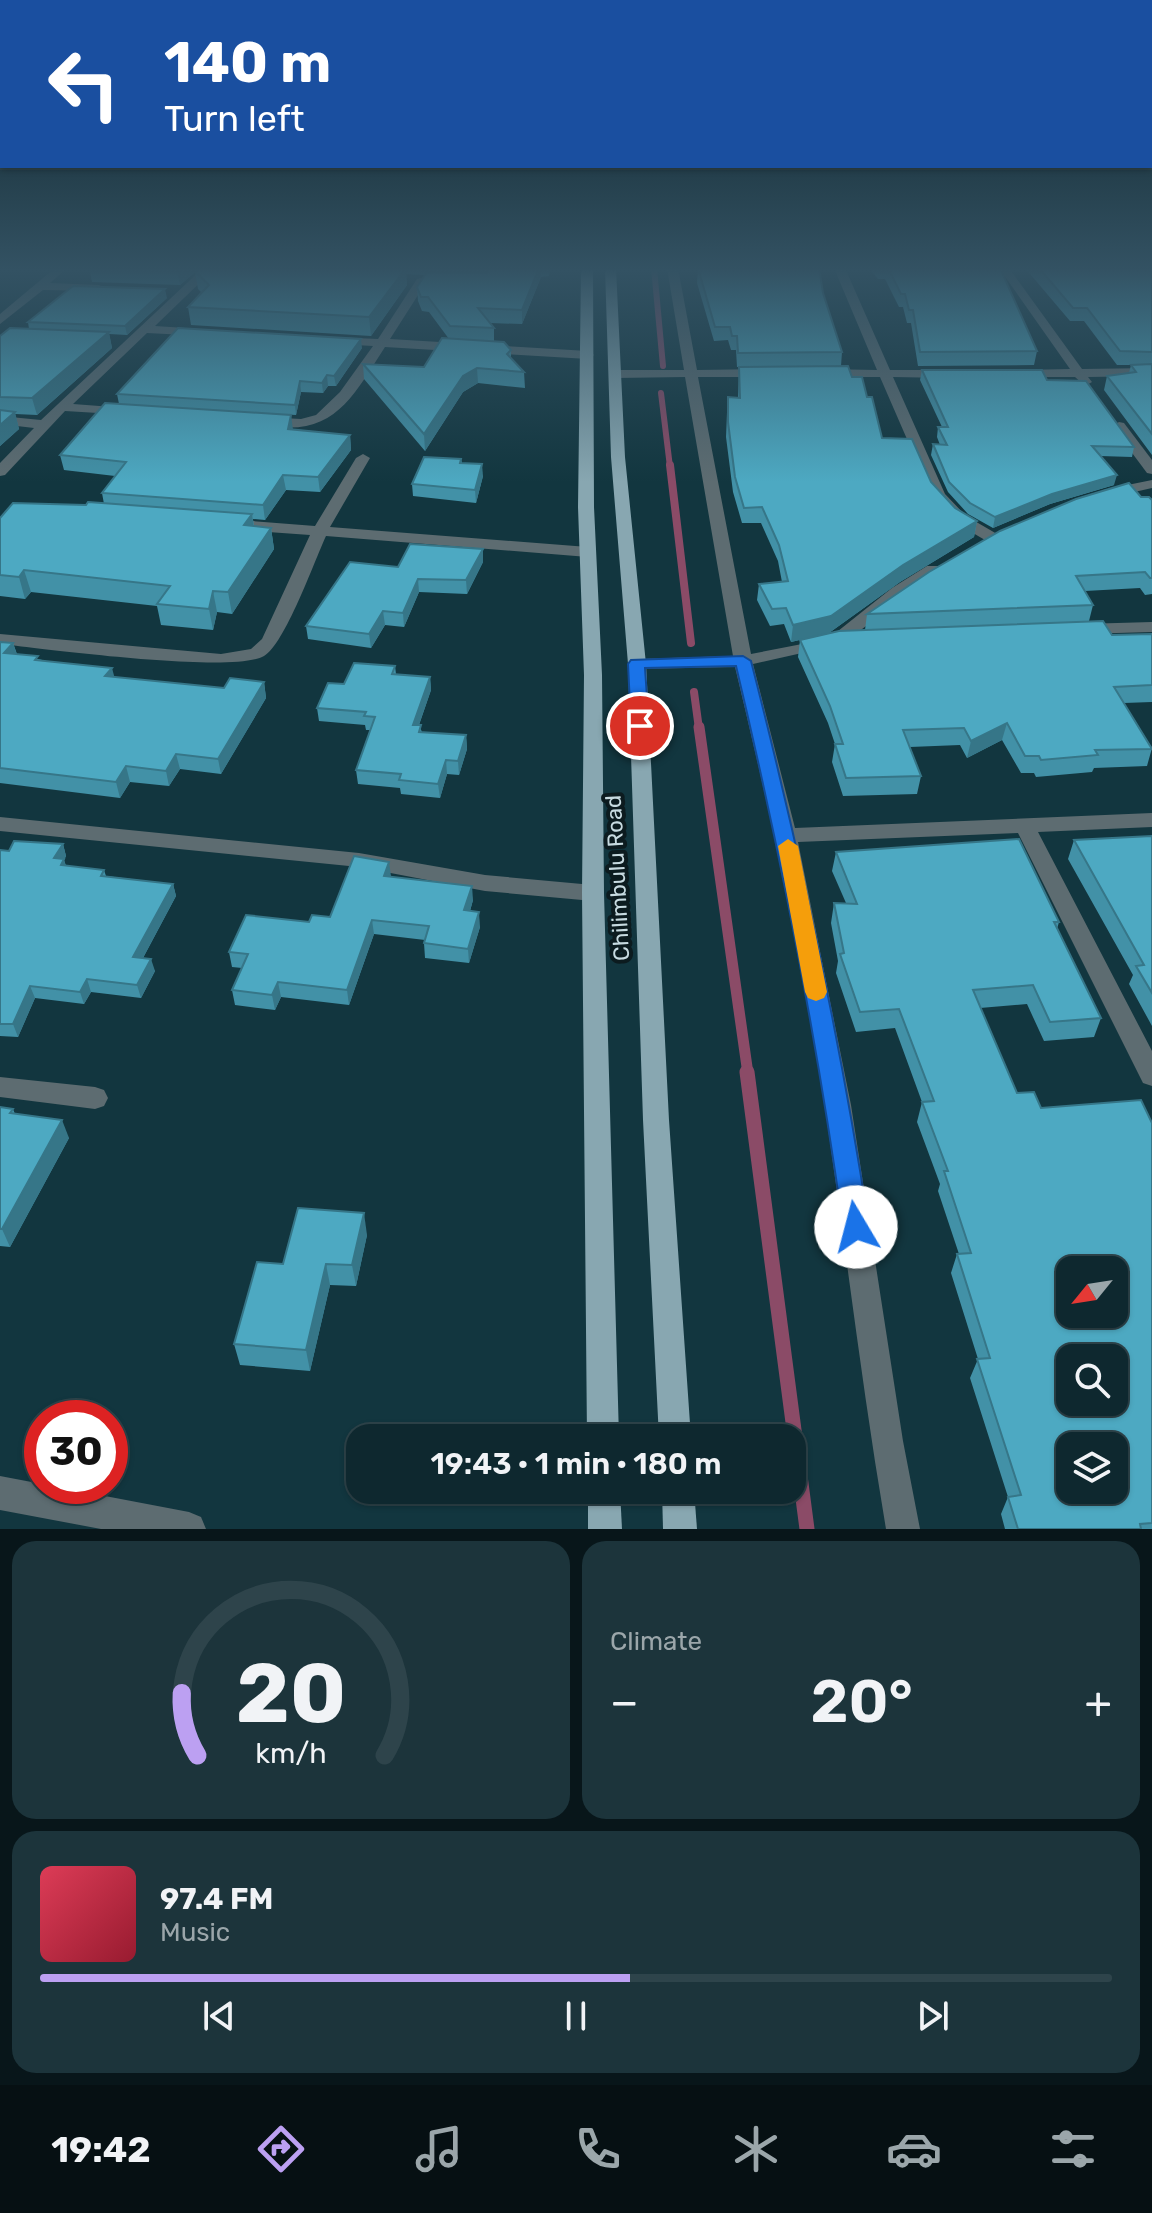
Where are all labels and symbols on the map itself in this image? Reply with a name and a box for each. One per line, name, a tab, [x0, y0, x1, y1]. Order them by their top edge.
pin	[606, 692, 674, 760]
street label: Chilimbulu Road	[600, 794, 635, 962]
position arrow	[814, 1185, 898, 1269]
north arrow	[1056, 1256, 1128, 1328]
speed limit sign: 30	[24, 1400, 128, 1504]

